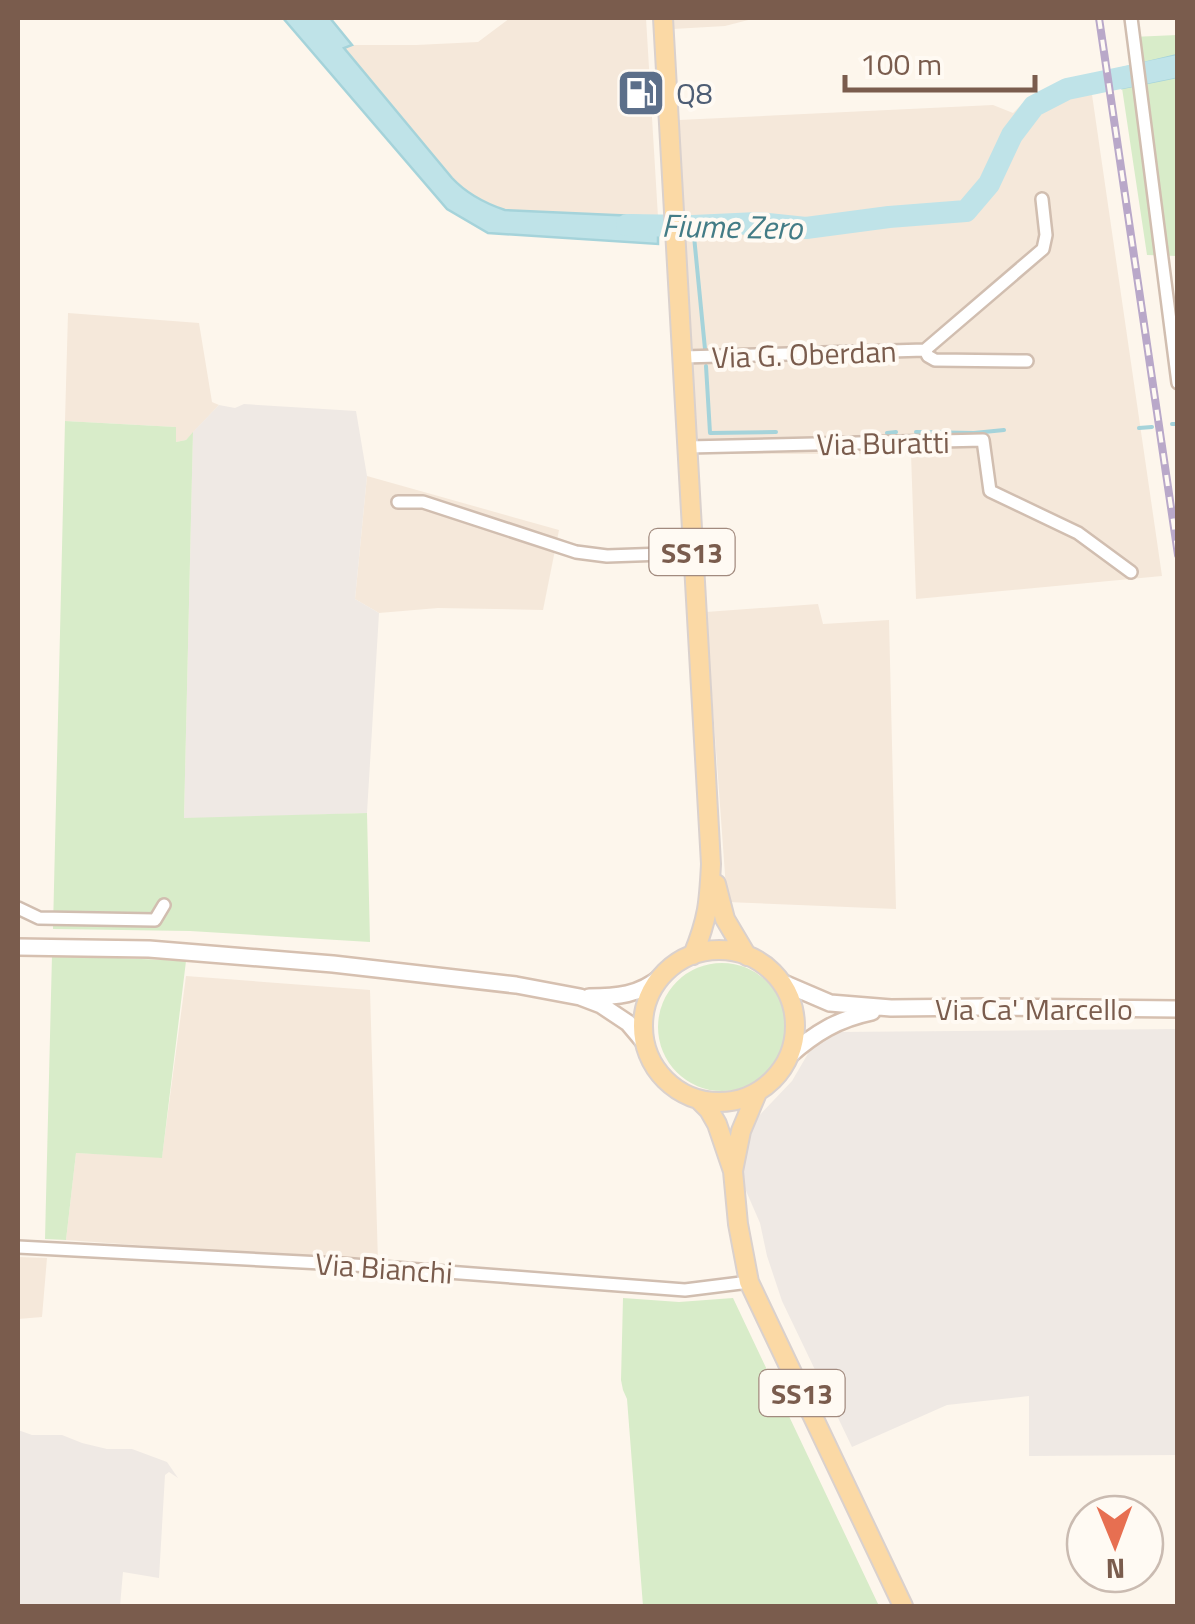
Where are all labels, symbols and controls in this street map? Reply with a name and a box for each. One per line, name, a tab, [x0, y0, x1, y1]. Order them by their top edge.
scale bar	[845, 30, 1035, 92]
text: 100 m	[860, 41, 942, 87]
fuel station icon: Q8	[615, 67, 667, 119]
place label: Q8	[676, 70, 713, 116]
water label: Fiume Zero	[661, 201, 804, 251]
street label: Via G. Oberdan	[711, 328, 897, 380]
street label: Via Buratti	[816, 419, 950, 467]
road number: SS13	[650, 529, 734, 575]
street label: Via Ca' Marcello	[935, 986, 1133, 1032]
street label: Via Bianchi	[314, 1240, 454, 1296]
road number: SS13	[760, 1370, 844, 1416]
north arrow	[1065, 1494, 1165, 1594]
text: N	[1105, 1548, 1126, 1591]

